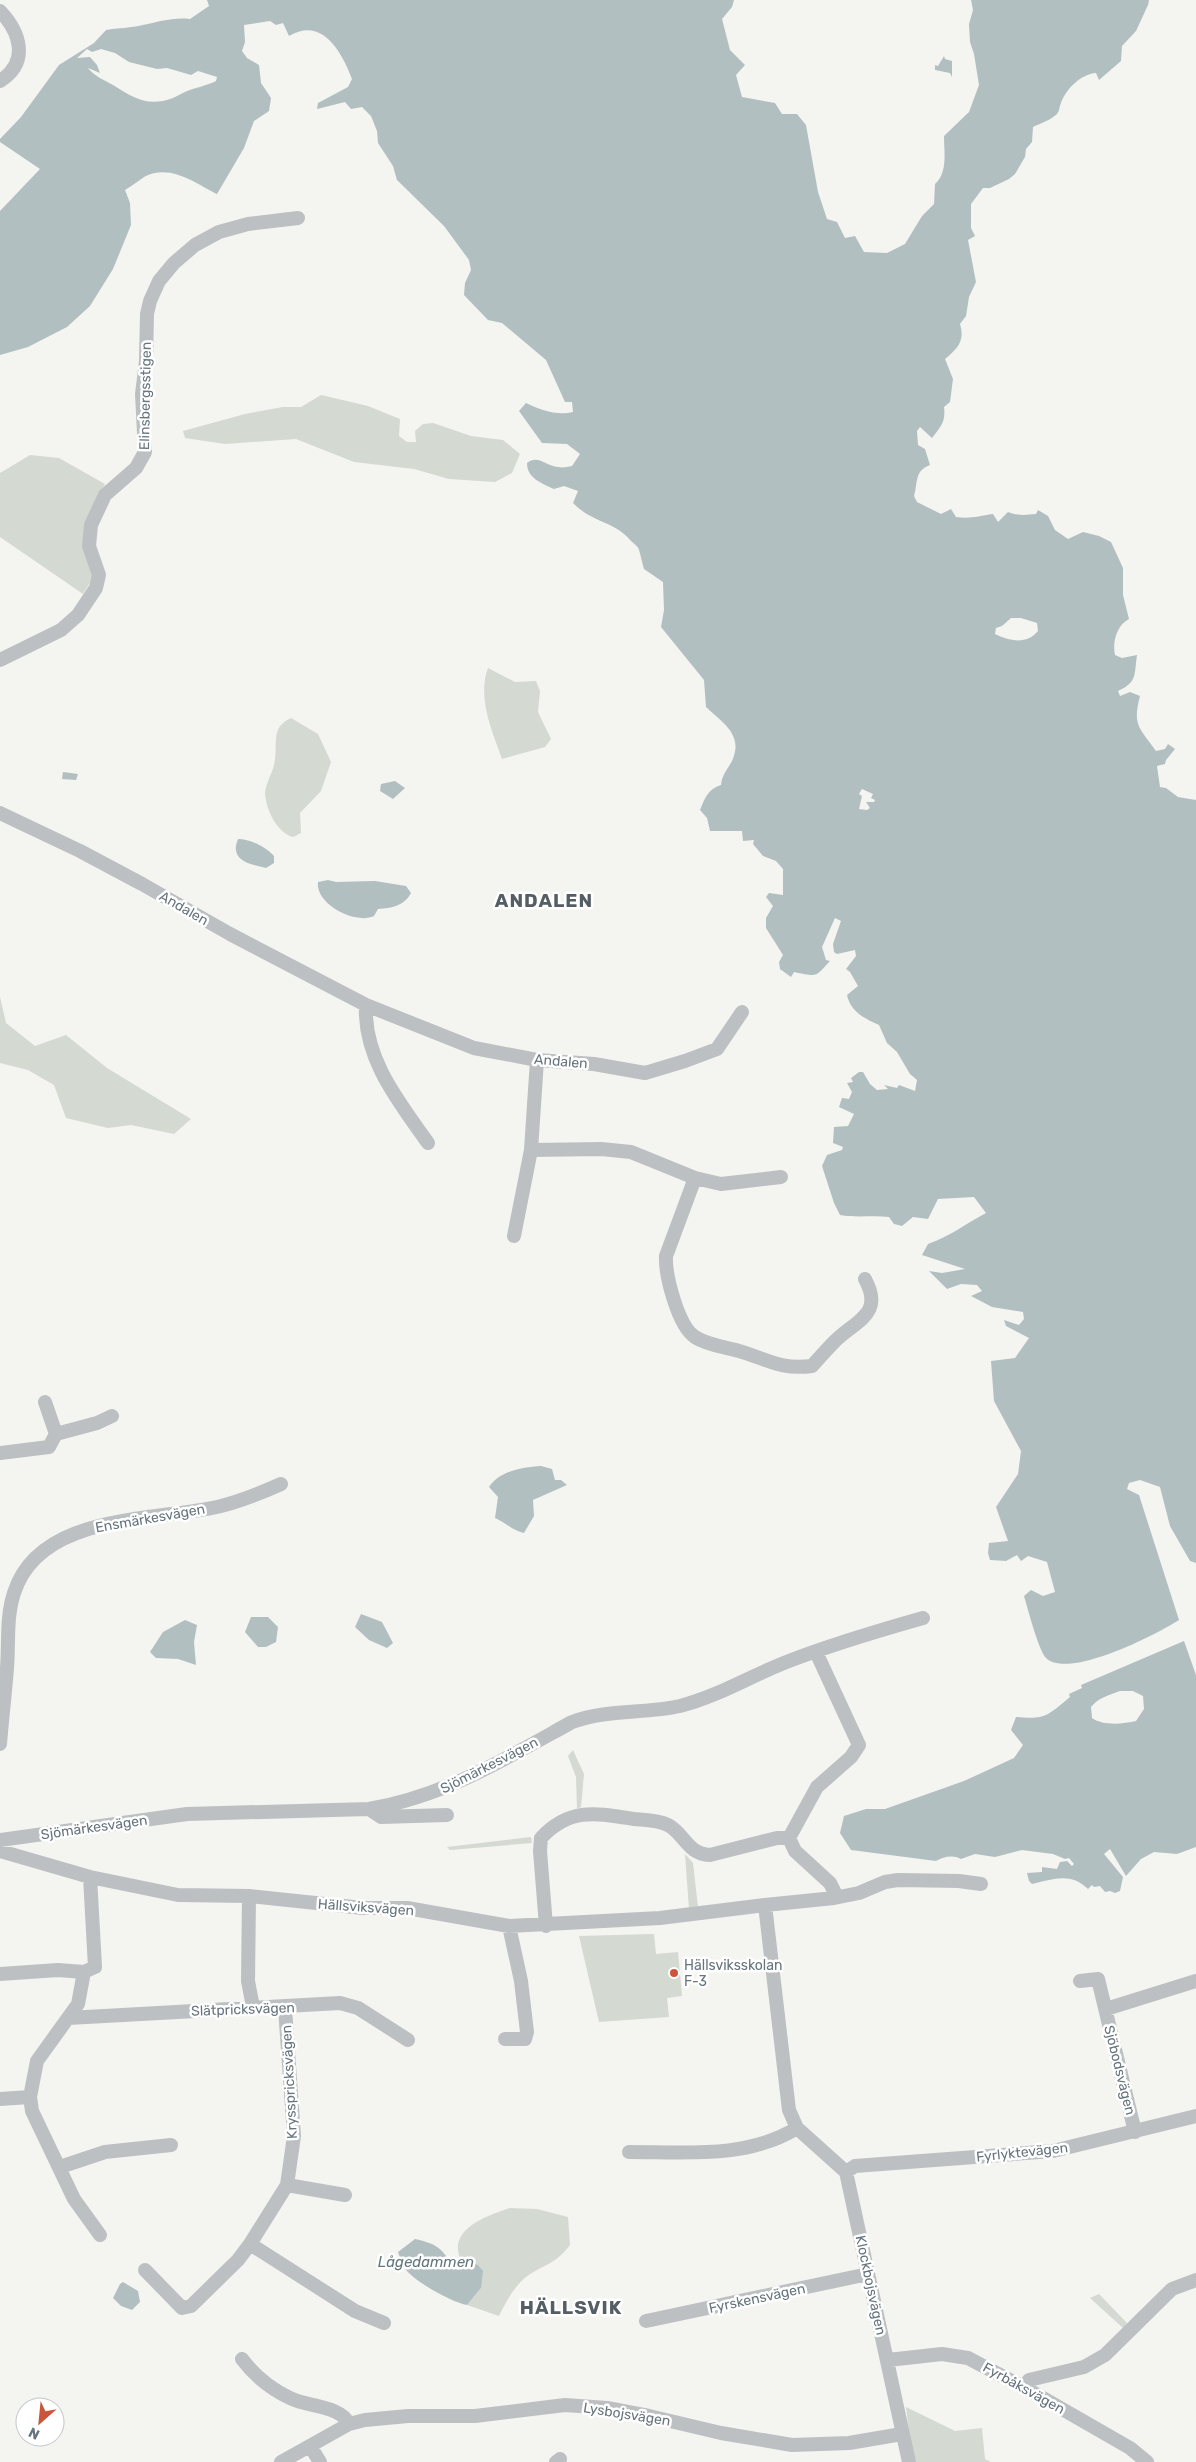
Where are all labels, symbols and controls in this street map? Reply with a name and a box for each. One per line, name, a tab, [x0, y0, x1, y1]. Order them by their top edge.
street label: Elinsbergsstigen	[136, 342, 155, 450]
street label: Andalen	[156, 888, 211, 929]
district label: ANDALEN	[495, 889, 593, 912]
street label: Andalen	[533, 1051, 588, 1072]
street label: Ensmärkesvägen	[94, 1500, 206, 1537]
street label: Sjömärkesvägen	[438, 1734, 541, 1797]
street label: Sjömärkesvägen	[40, 1812, 148, 1843]
street label: Hällsviksvägen	[317, 1896, 415, 1919]
place label: Hällsviksskolan F-3	[684, 1957, 782, 1990]
marker: Hällsviksskolan F-3	[668, 1967, 680, 1979]
street label: Slätpricksvägen	[191, 1999, 295, 2020]
street label: Sjöbodsvägen	[1100, 2024, 1139, 2117]
street label: Krysspricksvägen	[278, 2025, 301, 2139]
street label: Fyrlyktevägen	[975, 2139, 1069, 2166]
street label: Klockbojsvägen	[852, 2234, 889, 2337]
water label: Lågedammen	[378, 2253, 474, 2271]
street label: Fyrskensvägen	[707, 2280, 807, 2317]
district label: HÄLLSVIK	[520, 2296, 622, 2319]
street label: Fyrbåksvägen	[980, 2359, 1068, 2418]
north arrow	[15, 2397, 65, 2447]
street label: Lysbojsvägen	[582, 2399, 672, 2430]
text: N	[26, 2423, 43, 2443]

